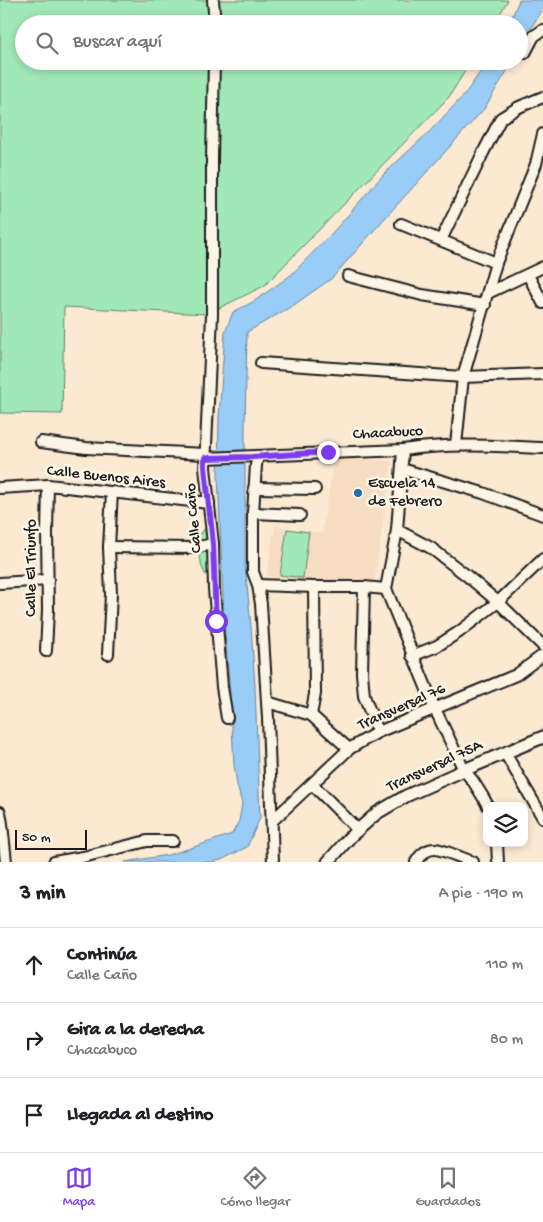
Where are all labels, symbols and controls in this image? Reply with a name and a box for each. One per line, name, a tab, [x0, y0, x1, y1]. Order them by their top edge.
search box	[15, 15, 528, 70]
icon: search	[33, 29, 61, 57]
text: Buscar aquí	[73, 31, 162, 54]
street label: Chacabuco	[352, 423, 424, 445]
route end	[317, 441, 340, 464]
street label: Calle Buenos Aires	[46, 462, 167, 494]
place label: Escuela 14 de Febrero	[368, 475, 442, 512]
street label: Calle Caño	[182, 482, 208, 554]
marker: Escuela 14 de Febrero	[352, 487, 364, 499]
street label: Calle El Triunfo	[23, 519, 42, 617]
route start	[205, 610, 228, 633]
street label: Transversal 76	[354, 680, 449, 736]
street label: Transversal 75A	[383, 736, 487, 798]
map controls	[483, 802, 528, 847]
button: layers	[483, 802, 528, 847]
scale bar	[15, 827, 88, 850]
text: 50 m	[22, 830, 51, 847]
text: 3 min	[20, 882, 65, 907]
text: A pie · 190 m	[439, 885, 523, 904]
text: Continúa	[67, 944, 137, 967]
icon: ahead	[20, 951, 48, 979]
text: 110 m	[486, 956, 523, 975]
text: Calle Caño	[67, 967, 137, 986]
text: Gira a la derecha	[67, 1019, 204, 1042]
icon: right	[20, 1026, 48, 1054]
text: 80 m	[490, 1031, 523, 1050]
text: Chacabuco	[67, 1042, 137, 1061]
icon: arrive	[20, 1101, 48, 1129]
text: Llegada al destino	[67, 1104, 213, 1127]
tab: Mapa	[63, 1164, 95, 1211]
tab: Cómo llegar	[220, 1164, 290, 1211]
tab: Guardados	[415, 1164, 480, 1211]

